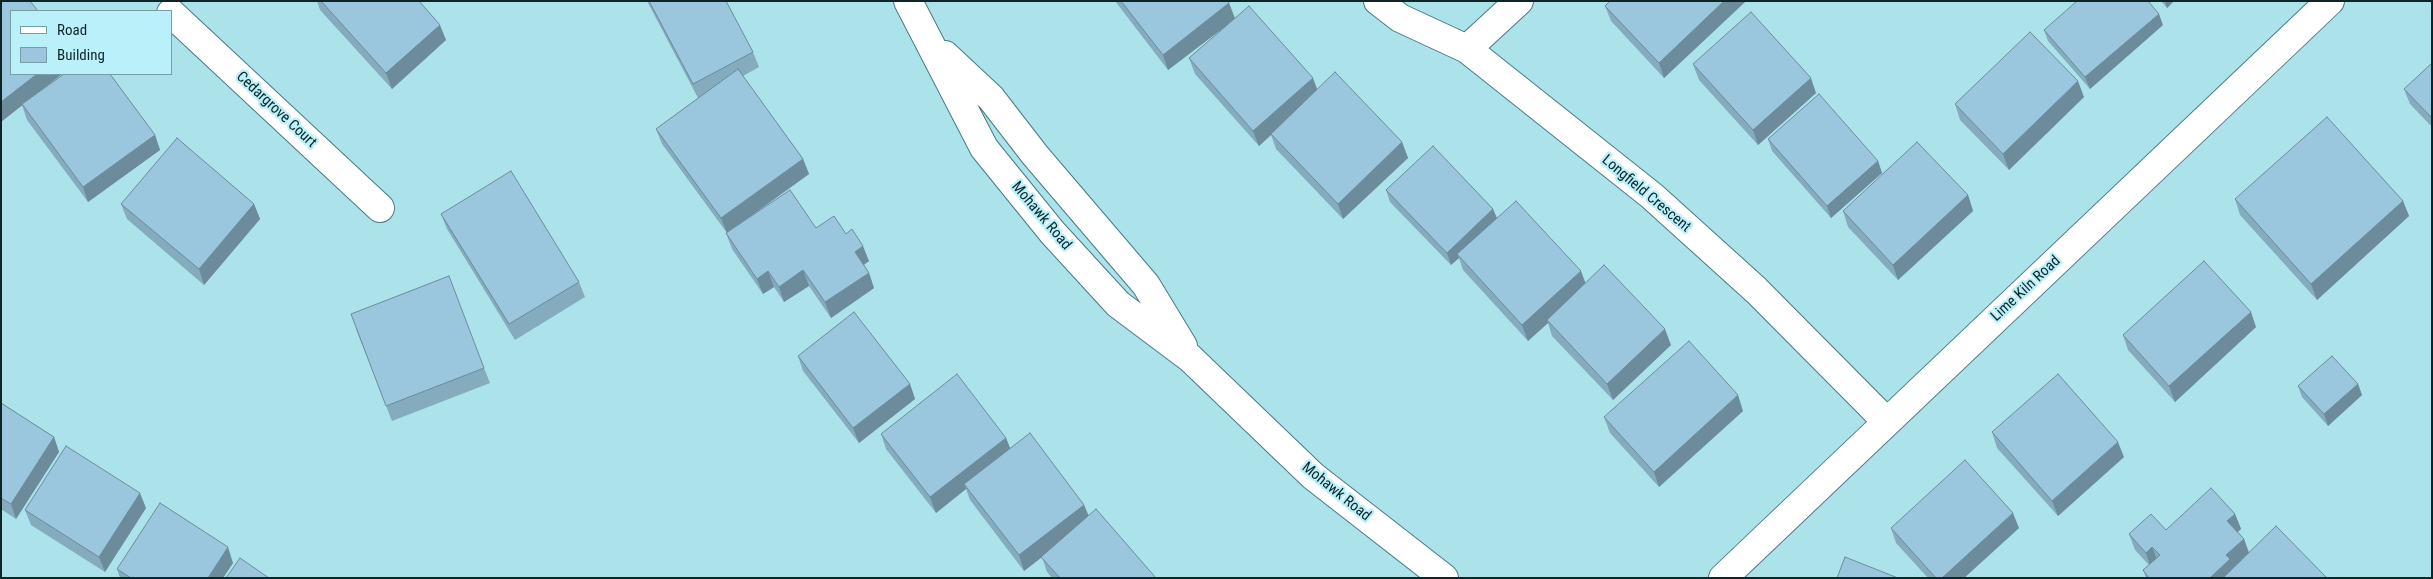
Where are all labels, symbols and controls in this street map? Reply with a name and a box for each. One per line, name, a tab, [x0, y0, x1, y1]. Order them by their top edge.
legend	[10, 10, 172, 75]
text: Road	[57, 21, 87, 39]
text: Building	[57, 46, 105, 64]
street label: Cedargrove Court	[232, 68, 320, 152]
street label: Longfield Crescent	[1598, 152, 1694, 236]
street label: Mohawk Road	[1007, 178, 1075, 254]
street label: Lime Kiln Road	[1988, 252, 2064, 326]
street label: Mohawk Road	[1298, 459, 1374, 525]

